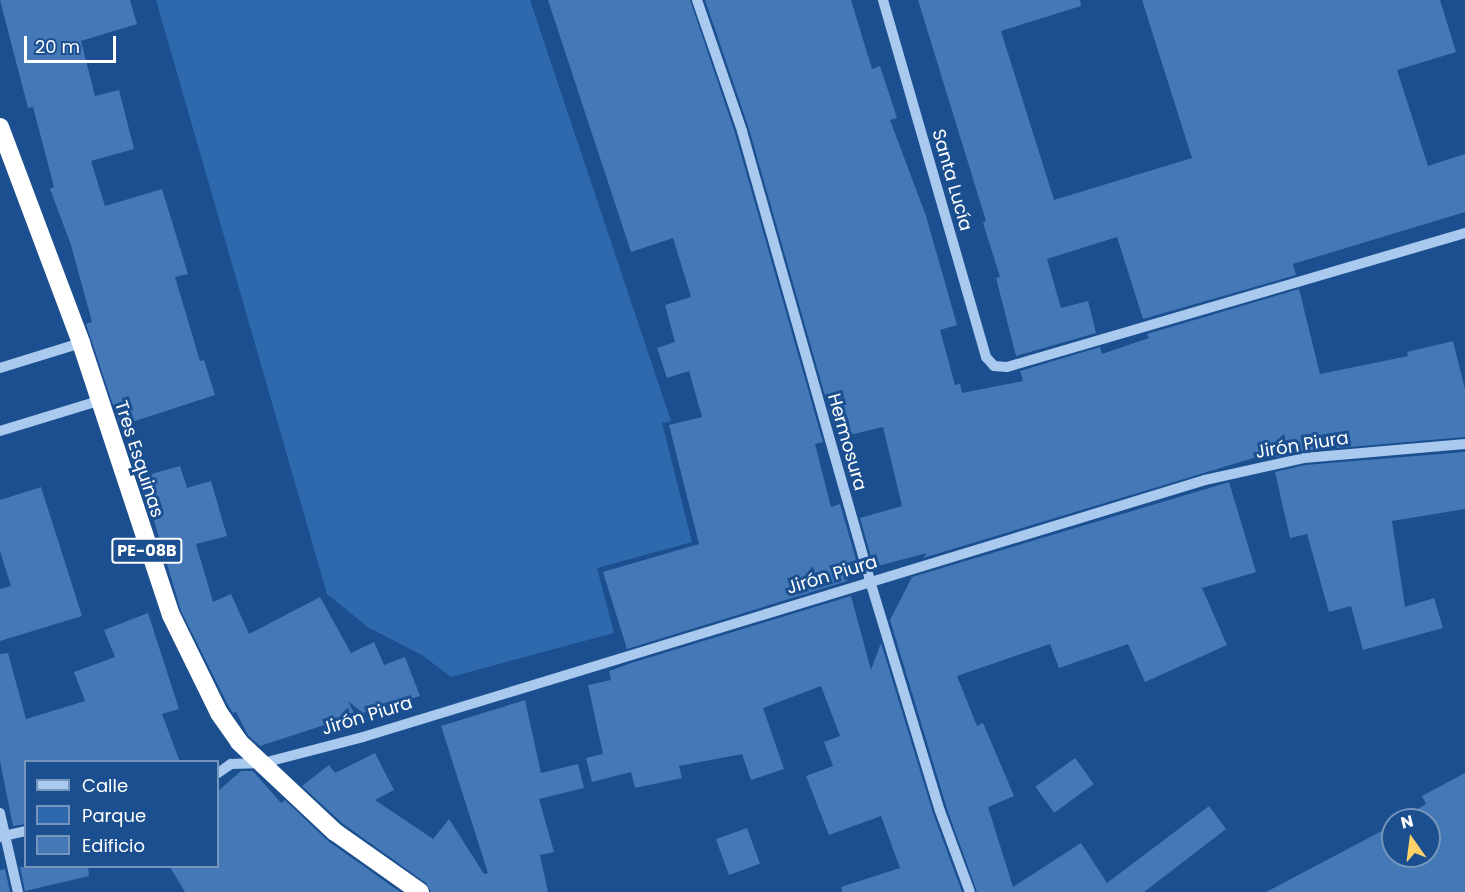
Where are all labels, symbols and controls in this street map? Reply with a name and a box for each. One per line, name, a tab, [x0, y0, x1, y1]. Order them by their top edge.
scale bar	[27, 24, 118, 62]
text: 20 m	[35, 34, 80, 59]
street label: Santa Lucía	[927, 127, 977, 233]
street label: Hermosura	[823, 391, 871, 493]
street label: Tres Esquinas	[110, 398, 168, 520]
street label: Jirón Piura	[1254, 427, 1350, 463]
road number: PE-08B	[111, 538, 183, 564]
street label: Jirón Piura	[784, 551, 880, 599]
street label: Jirón Piura	[319, 692, 415, 740]
legend	[24, 760, 219, 868]
text: Calle	[82, 773, 128, 798]
text: Parque	[82, 803, 146, 828]
north arrow	[1381, 808, 1441, 868]
text: N	[1398, 809, 1416, 835]
text: Edificio	[82, 833, 145, 858]

